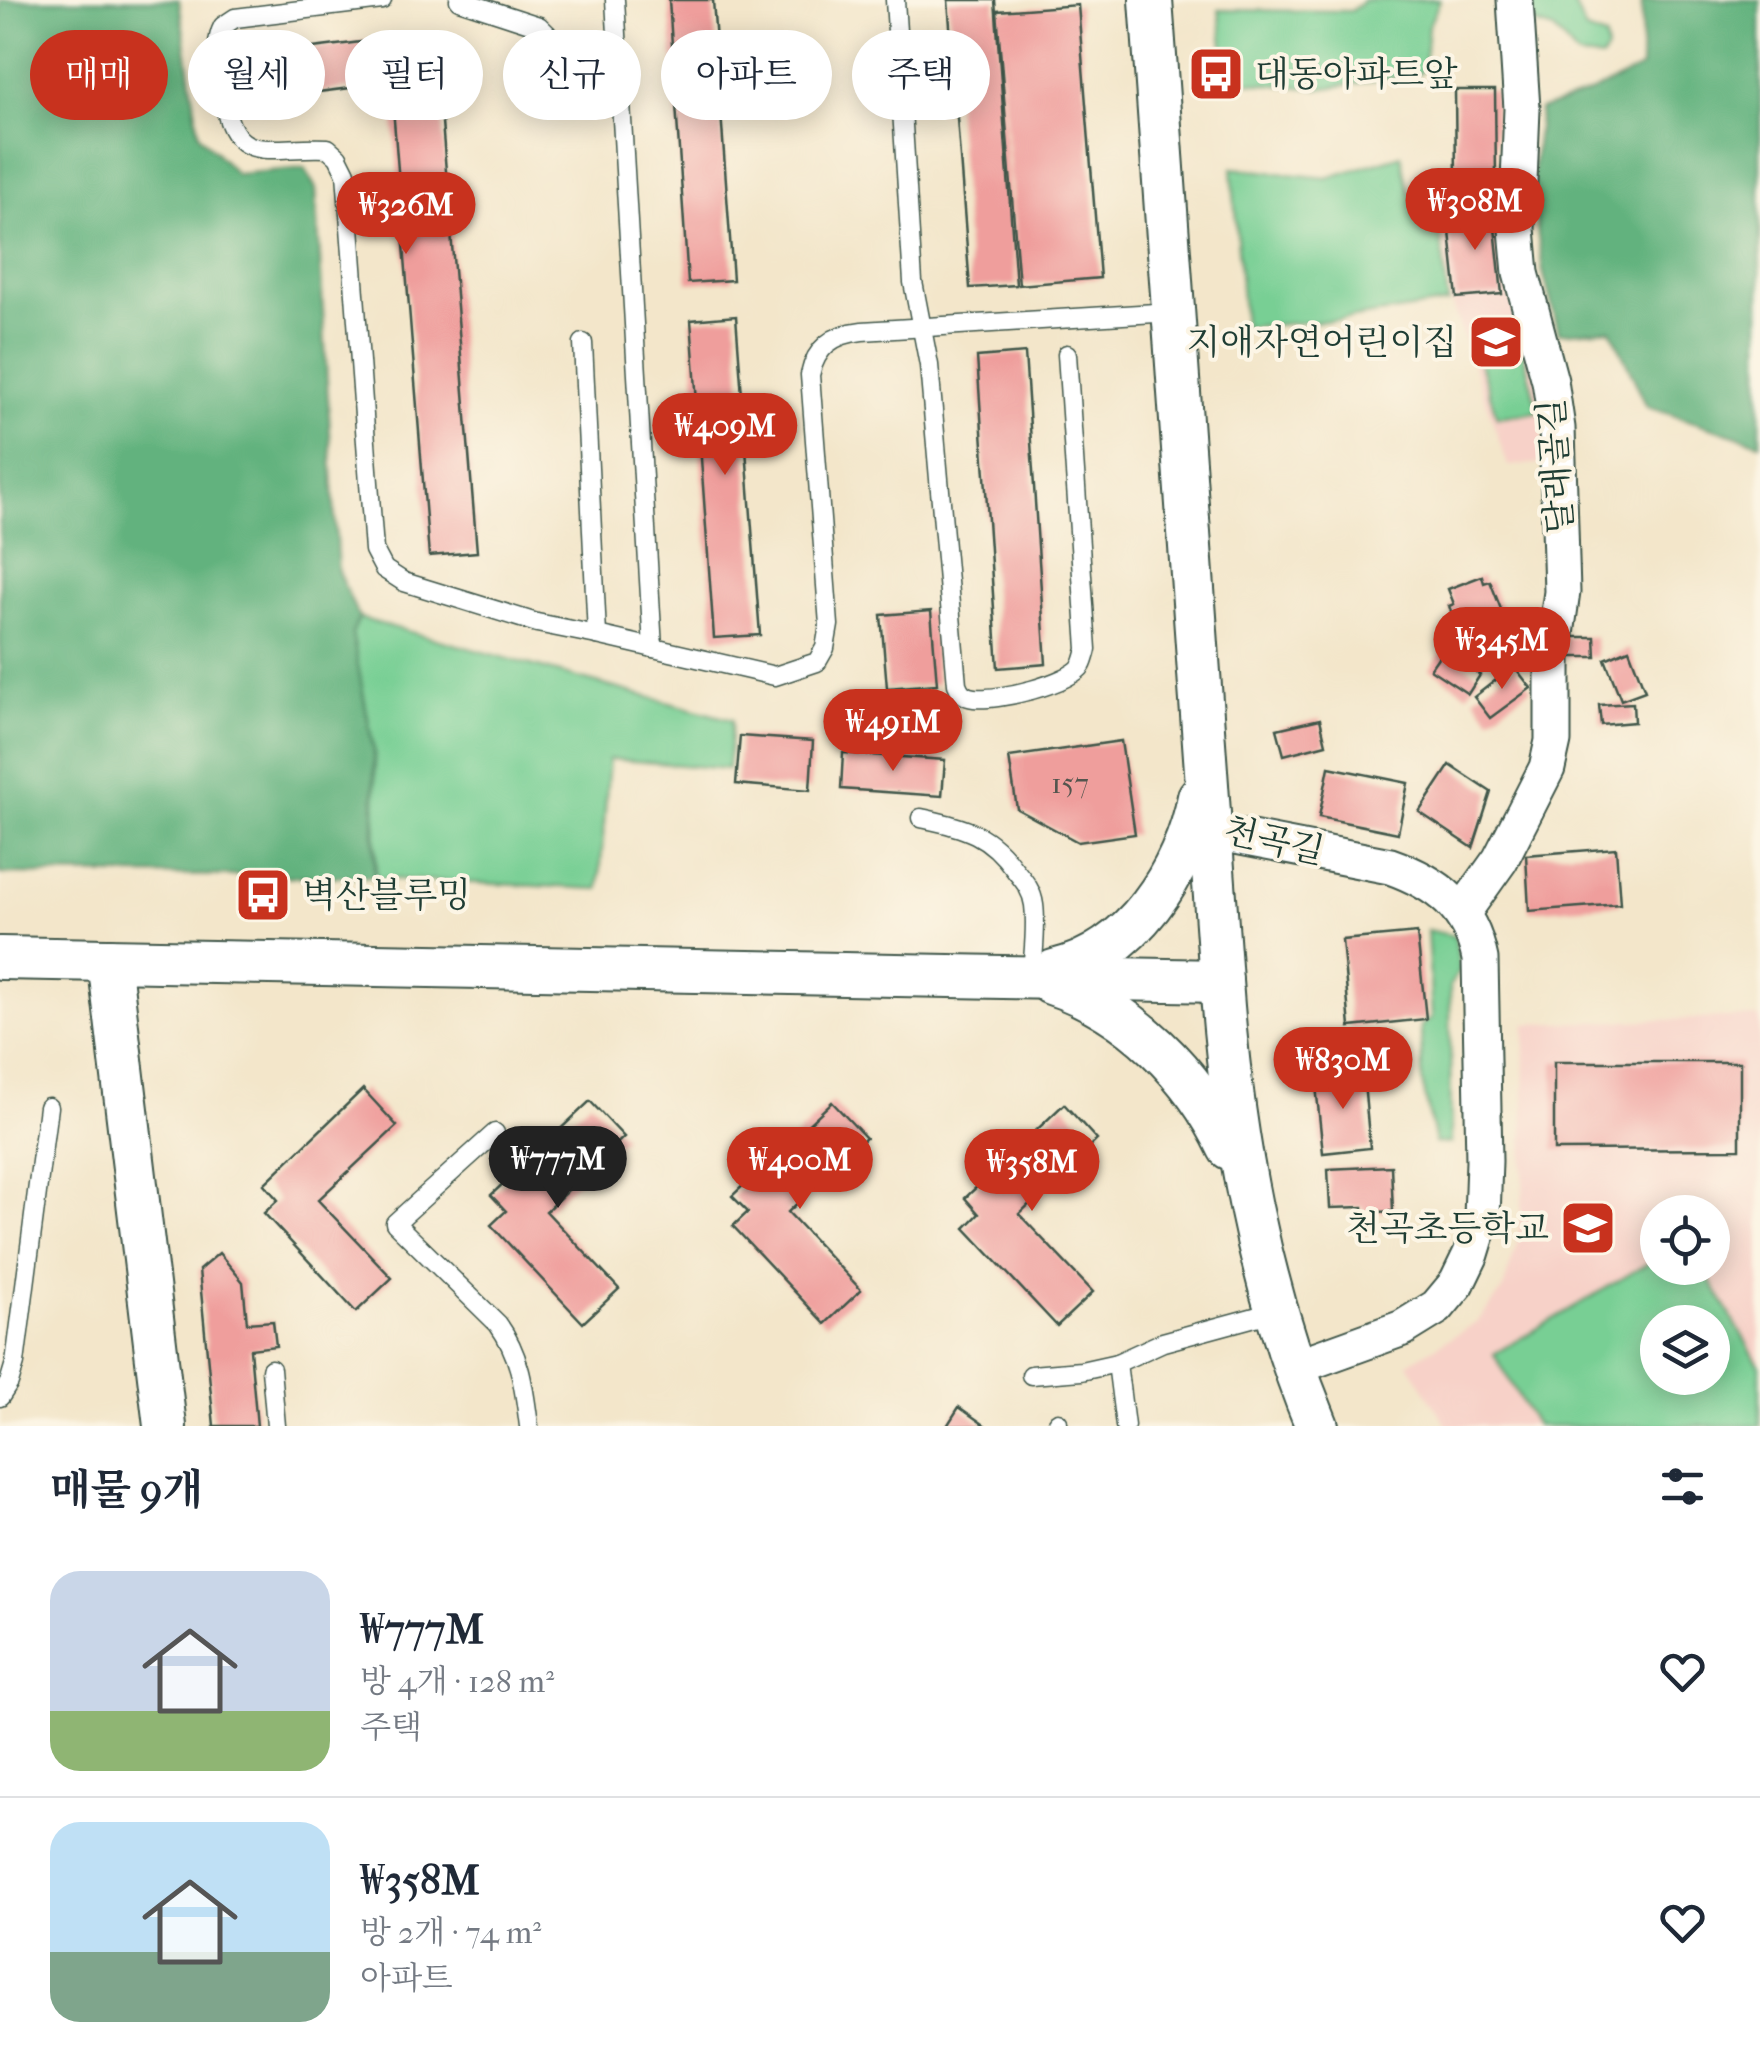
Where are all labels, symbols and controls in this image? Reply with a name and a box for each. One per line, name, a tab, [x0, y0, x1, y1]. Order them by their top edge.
chip: 매매	[30, 30, 168, 120]
chip: 월세	[188, 30, 325, 120]
chip: 필터	[345, 30, 483, 120]
chip: 신규	[503, 30, 641, 120]
chip: 아파트	[661, 30, 832, 120]
chip: 주택	[852, 30, 990, 120]
bus stop icon: 대동아파트앞	[1186, 44, 1246, 104]
place label: 대동아파트앞	[1255, 54, 1458, 95]
pin: ₩308M	[1405, 168, 1545, 253]
pin: ₩326M	[336, 172, 476, 257]
text: ₩308M	[1428, 182, 1523, 219]
text: ₩326M	[358, 186, 454, 223]
school or university icon: 지애자연어린이집	[1466, 312, 1526, 372]
place label: 지애자연어린이집	[1187, 322, 1457, 363]
pin: ₩409M	[655, 393, 795, 478]
street label: 달래골길	[1531, 397, 1581, 535]
text: ₩409M	[674, 407, 776, 444]
pin: ₩345M	[1432, 607, 1572, 692]
text: ₩345M	[1455, 621, 1549, 658]
pin: ₩491M	[823, 689, 963, 774]
text: ₩491M	[845, 703, 941, 740]
house number: 157	[1051, 766, 1089, 801]
street label: 천곡길	[1220, 810, 1328, 872]
bus stop icon: 벽산블루밍	[233, 865, 293, 925]
place label: 벽산블루밍	[302, 875, 471, 916]
pin: ₩830M	[1273, 1027, 1413, 1112]
text: ₩830M	[1296, 1041, 1391, 1078]
pin: ₩777M	[488, 1126, 628, 1211]
pin: ₩400M	[730, 1127, 870, 1212]
pin: ₩358M	[962, 1129, 1102, 1214]
text: ₩777M	[511, 1140, 605, 1177]
text: ₩400M	[749, 1141, 851, 1178]
text: ₩358M	[986, 1143, 1078, 1180]
map controls	[1640, 1195, 1730, 1395]
button: locate	[1640, 1195, 1730, 1285]
school or university icon: 천곡초등학교	[1558, 1198, 1618, 1258]
place label: 천곡초등학교	[1346, 1208, 1549, 1249]
button: layers	[1640, 1305, 1730, 1395]
icon: filters	[1655, 1459, 1710, 1514]
text: 매물 9개	[50, 1466, 203, 1515]
text: ₩777M	[360, 1605, 484, 1654]
icon: home	[130, 1611, 250, 1731]
icon: heart	[1655, 1644, 1710, 1699]
text: 방 4개 · 128 m²	[360, 1663, 554, 1700]
text: 주택	[360, 1709, 422, 1746]
text: ₩358M	[360, 1856, 480, 1905]
icon: home	[130, 1862, 250, 1982]
icon: heart	[1655, 1895, 1710, 1950]
text: 방 2개 · 74 m²	[360, 1914, 541, 1951]
text: 아파트	[360, 1960, 453, 1997]

